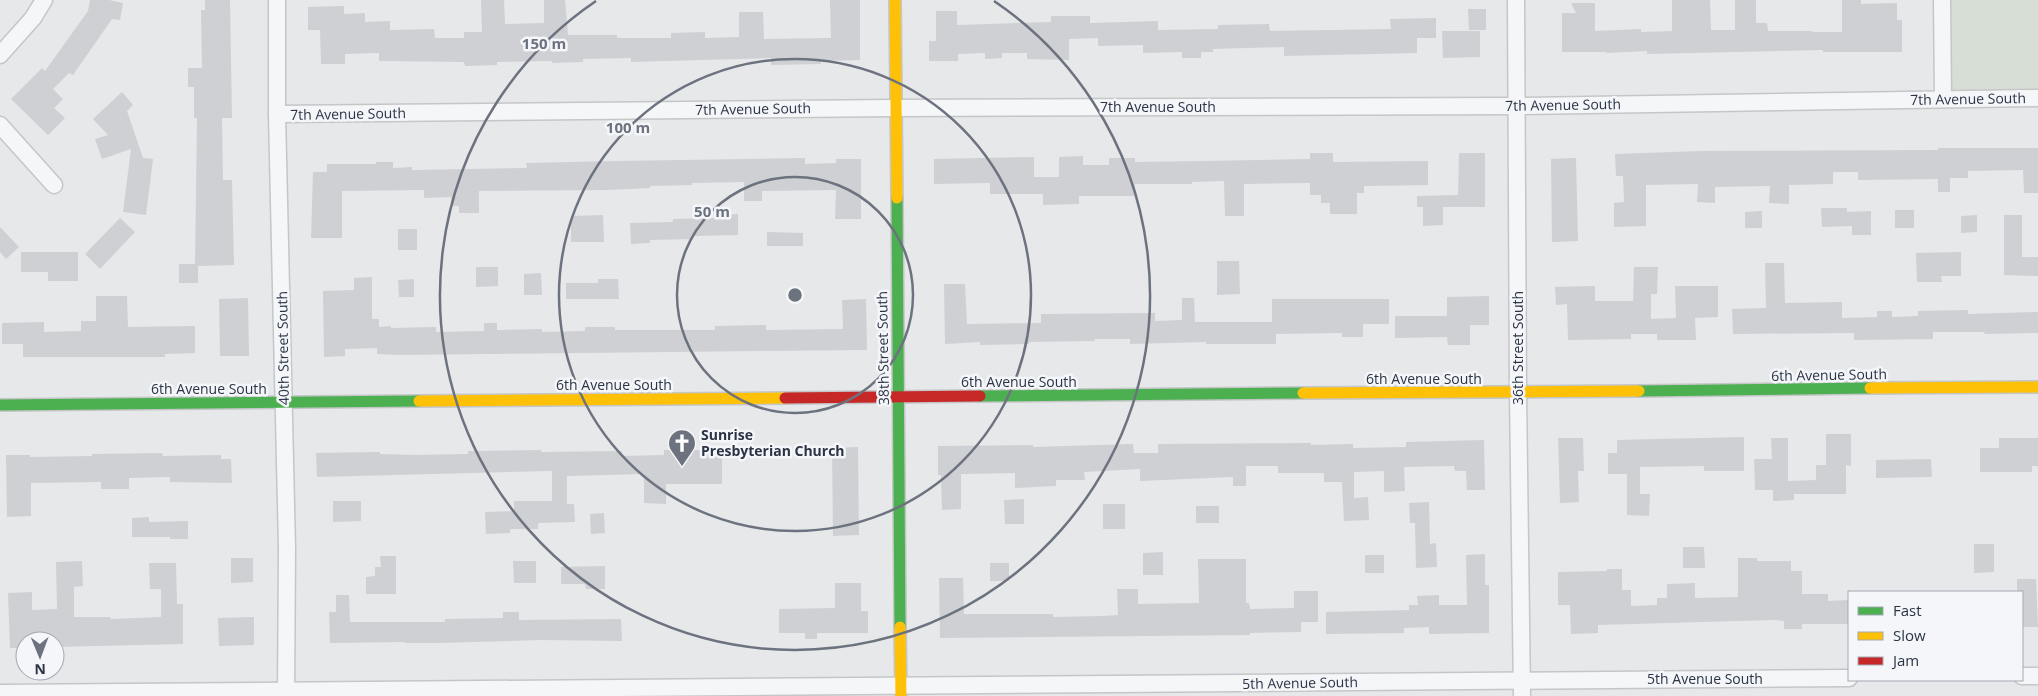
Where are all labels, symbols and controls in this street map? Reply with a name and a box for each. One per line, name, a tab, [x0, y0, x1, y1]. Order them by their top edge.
text: 150 m	[522, 33, 566, 53]
street label: 7th Avenue South	[1910, 88, 2026, 109]
street label: 7th Avenue South	[1505, 94, 1621, 115]
street label: 7th Avenue South	[1100, 97, 1216, 116]
street label: 7th Avenue South	[695, 98, 811, 119]
street label: 7th Avenue South	[290, 103, 406, 124]
text: 100 m	[606, 117, 650, 137]
text: 50 m	[694, 201, 730, 221]
centre of rings	[786, 286, 804, 304]
street label: 40th Street South	[272, 291, 293, 405]
street label: 38th Street South	[872, 291, 893, 405]
street label: 36th Street South	[1508, 291, 1527, 405]
street label: 6th Avenue South	[1771, 364, 1887, 385]
street label: 6th Avenue South	[1366, 369, 1482, 388]
street label: 6th Avenue South	[961, 372, 1077, 391]
street label: 6th Avenue South	[556, 375, 672, 394]
street label: 6th Avenue South	[151, 379, 267, 398]
place label: Sunrise Presbyterian Church	[701, 425, 845, 460]
church icon: Sunrise Presbyterian Church	[667, 428, 697, 467]
legend	[1848, 591, 2023, 681]
text: Fast	[1893, 600, 1922, 620]
text: Slow	[1893, 625, 1926, 645]
north arrow	[15, 631, 65, 681]
text: Jam	[1891, 650, 1919, 670]
text: N	[34, 660, 46, 679]
street label: 5th Avenue South	[1647, 669, 1763, 688]
street label: 5th Avenue South	[1242, 672, 1358, 693]

